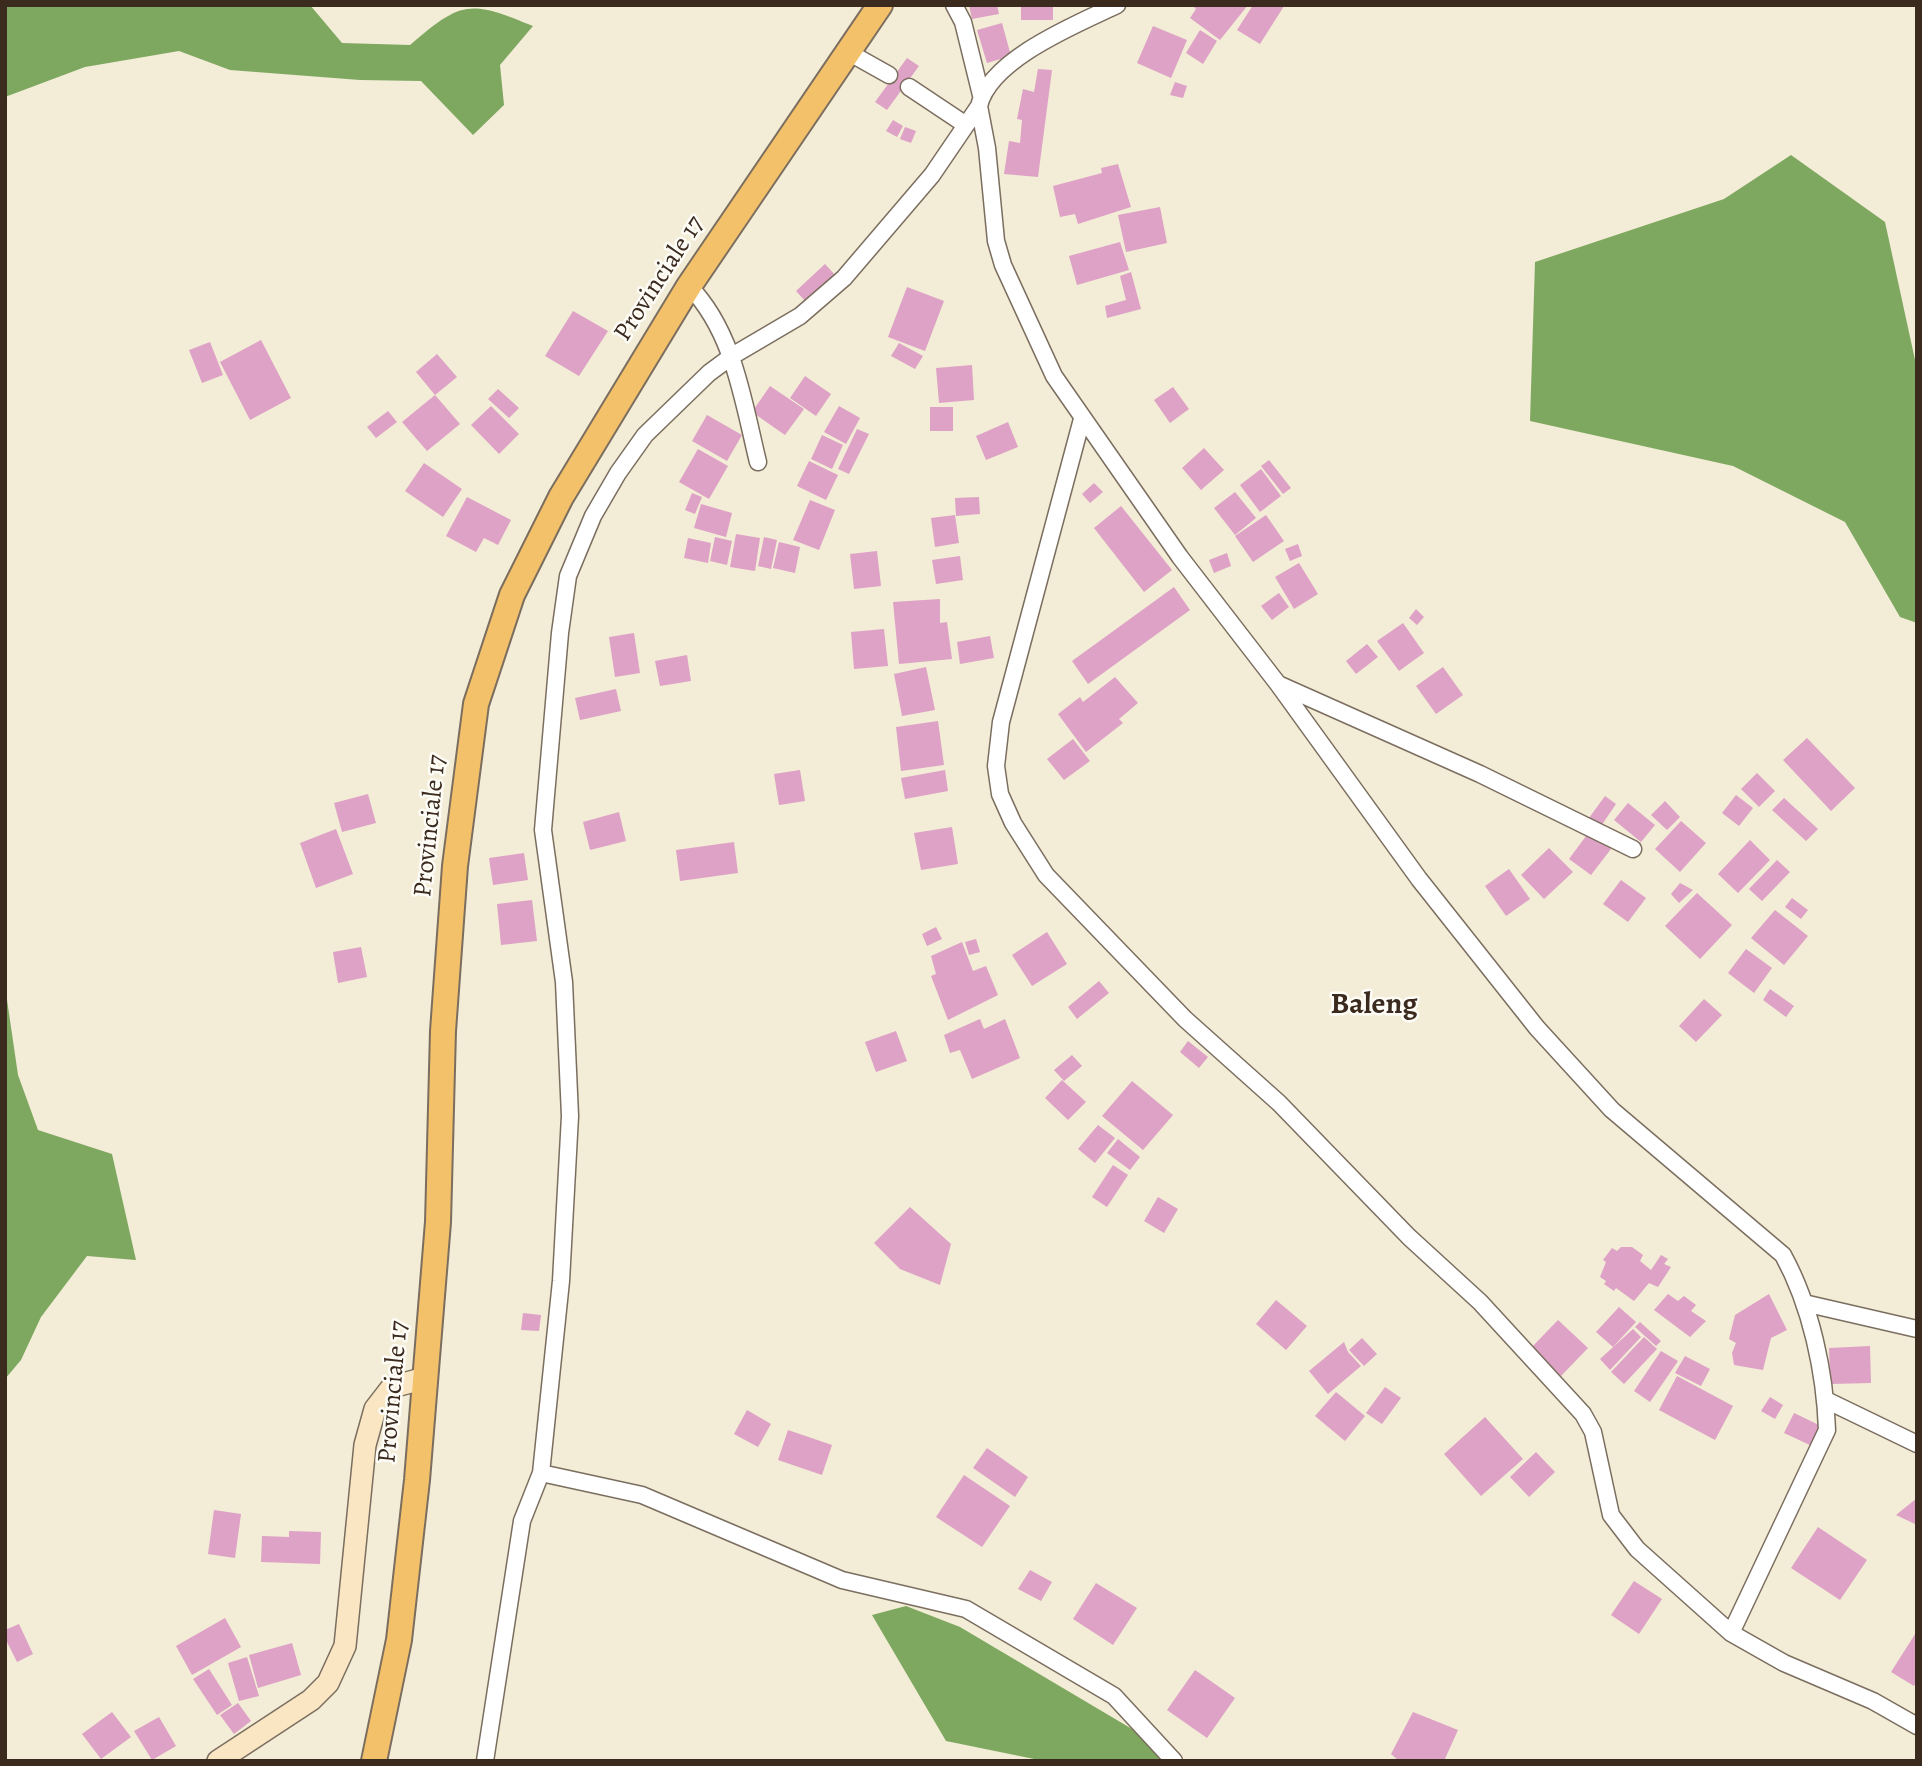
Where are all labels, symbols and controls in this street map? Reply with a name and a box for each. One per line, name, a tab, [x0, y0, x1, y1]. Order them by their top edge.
street label: Provinciale 17	[608, 211, 712, 347]
street label: Provinciale 17	[408, 753, 454, 899]
district label: Baleng	[1330, 988, 1418, 1024]
street label: Provinciale 17	[372, 1319, 416, 1465]

